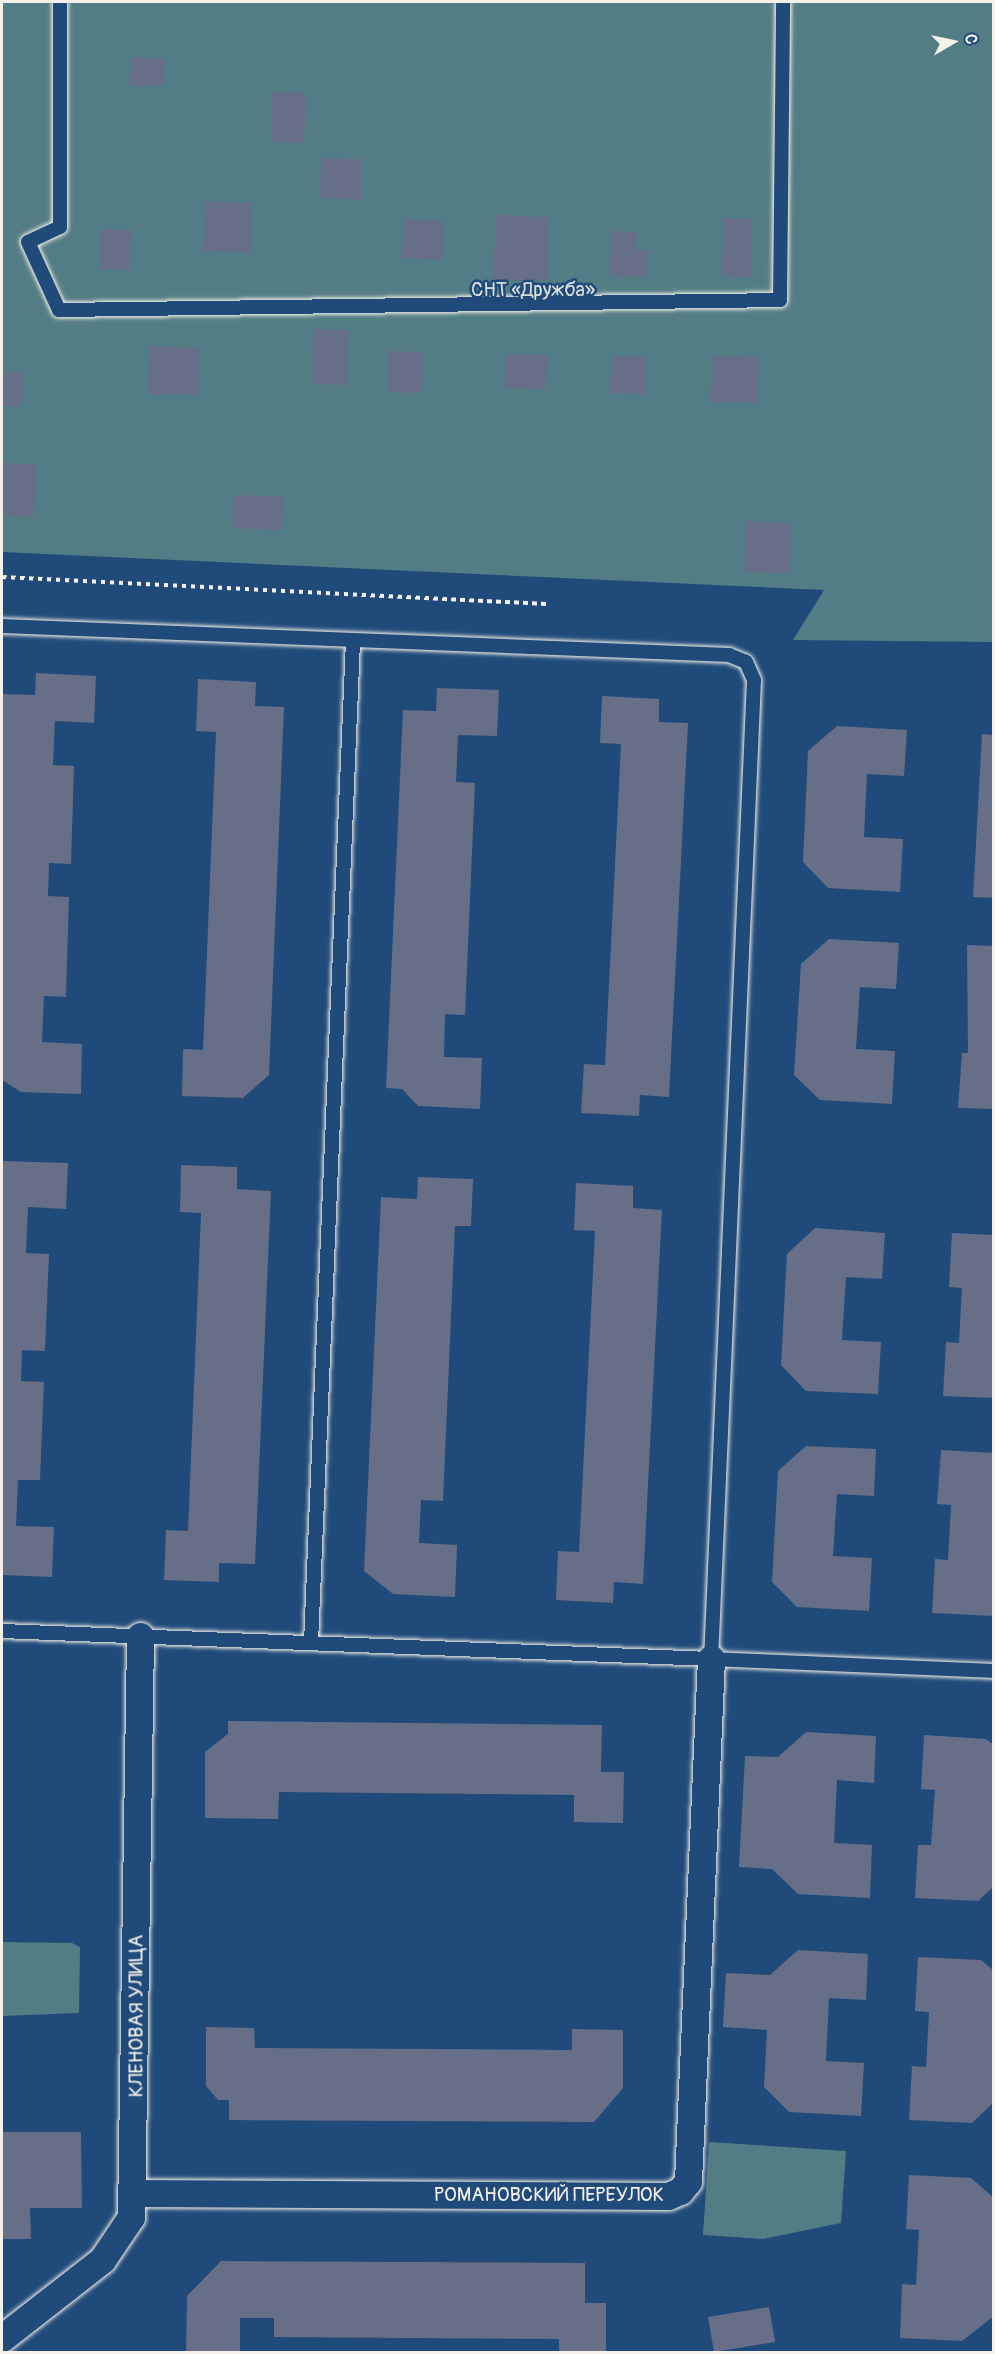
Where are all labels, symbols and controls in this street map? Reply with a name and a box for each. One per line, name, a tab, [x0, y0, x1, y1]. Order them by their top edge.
north arrow	[923, 12, 983, 72]
text: С	[960, 33, 981, 46]
park label: СНТ «Дружба»	[471, 277, 595, 301]
street label: КЛЕНОВАЯ УЛИЦА	[124, 1935, 148, 2097]
street label: РОМАНОВСКИЙ ПЕРЕУЛОК	[434, 2182, 664, 2206]

